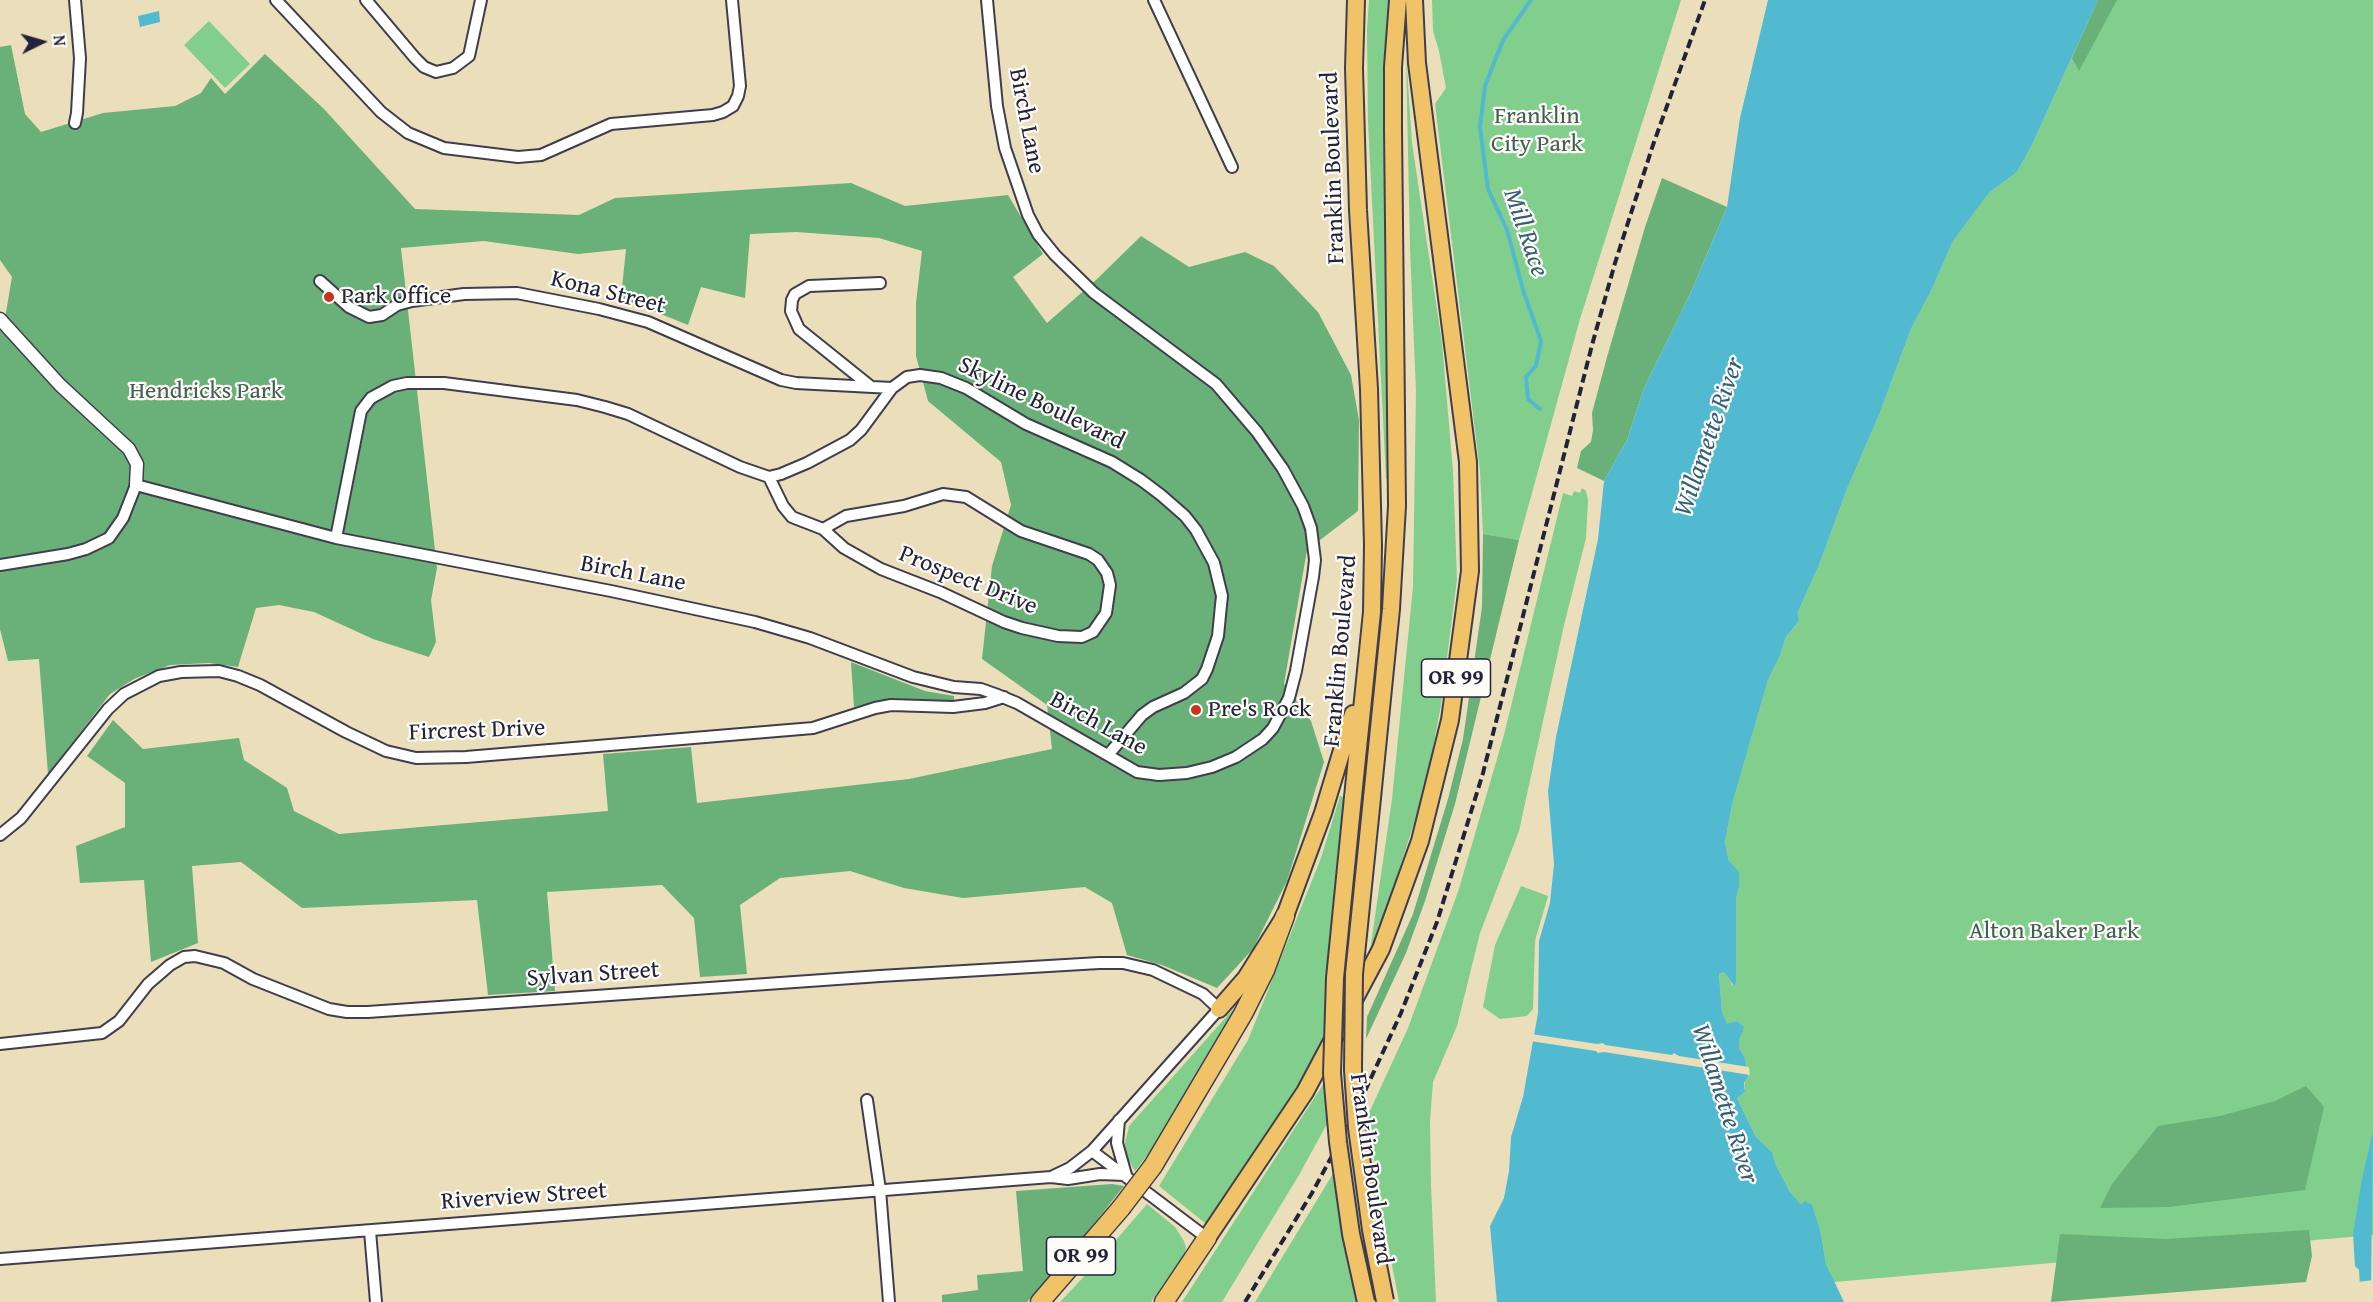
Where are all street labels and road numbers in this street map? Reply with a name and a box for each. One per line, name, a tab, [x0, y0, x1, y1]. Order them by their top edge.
street label: Birch Lane	[1002, 66, 1050, 176]
street label: Franklin Boulevard	[1316, 71, 1352, 265]
street label: Kona Street	[548, 265, 668, 321]
street label: Skyline Boulevard	[953, 351, 1129, 457]
street label: Prospect Drive	[895, 540, 1041, 622]
street label: Birch Lane	[578, 550, 688, 598]
street label: Franklin Boulevard	[1318, 554, 1364, 748]
road number: OR 99	[1422, 659, 1490, 697]
street label: Birch Lane	[1044, 686, 1152, 762]
street label: Fircrest Drive	[408, 714, 546, 748]
street label: Sylvan Street	[526, 956, 660, 994]
street label: Franklin Boulevard	[1342, 1072, 1398, 1266]
street label: Riverview Street	[440, 1177, 608, 1217]
road number: OR 99	[1046, 1237, 1116, 1275]

